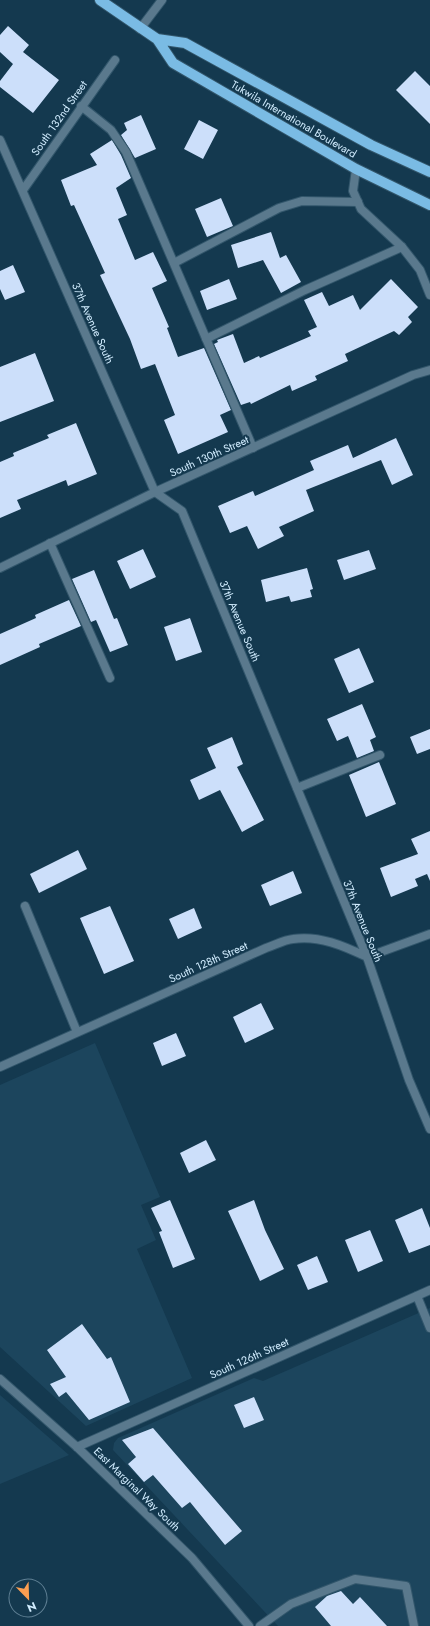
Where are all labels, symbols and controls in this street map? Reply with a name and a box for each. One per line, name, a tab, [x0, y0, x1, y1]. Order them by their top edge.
street label: Tukwila International Boulevard	[228, 76, 360, 162]
street label: South 132nd Street	[27, 77, 91, 159]
street label: 37th Avenue South	[68, 280, 118, 366]
street label: South 130th Street	[167, 431, 251, 481]
street label: 37th Avenue South	[216, 578, 264, 664]
street label: 37th Avenue South	[339, 878, 387, 964]
street label: South 128th Street	[166, 937, 250, 987]
street label: South 126th Street	[207, 1333, 291, 1383]
street label: East Marginal Way South	[90, 1443, 184, 1535]
north arrow	[8, 1578, 48, 1618]
text: N	[25, 1598, 39, 1616]

